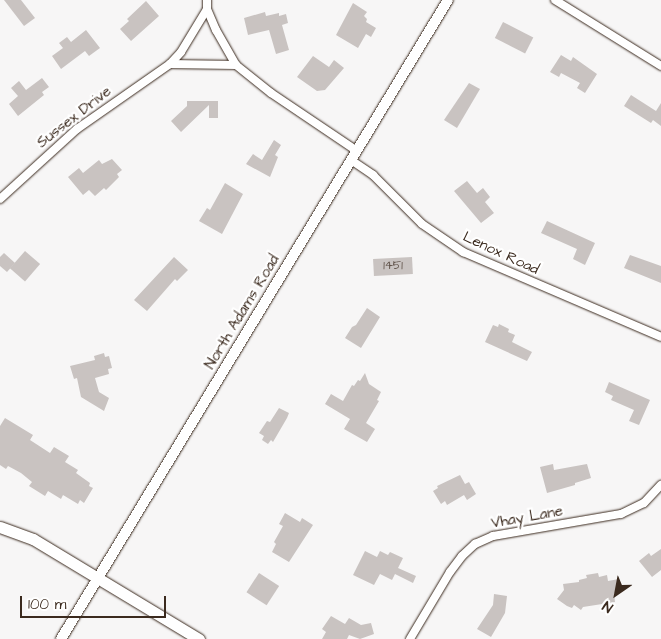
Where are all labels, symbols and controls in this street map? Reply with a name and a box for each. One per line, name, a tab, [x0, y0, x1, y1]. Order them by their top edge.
street label: Sussex Drive	[33, 82, 115, 152]
street label: Lenox Road	[460, 228, 542, 278]
street label: North Adams Road	[201, 252, 283, 372]
house number: 1451	[383, 259, 403, 273]
street label: Vhay Lane	[490, 502, 564, 532]
north arrow	[591, 569, 641, 619]
scale bar	[22, 586, 169, 618]
text: 100 m	[28, 594, 67, 615]
text: N	[599, 596, 617, 617]

